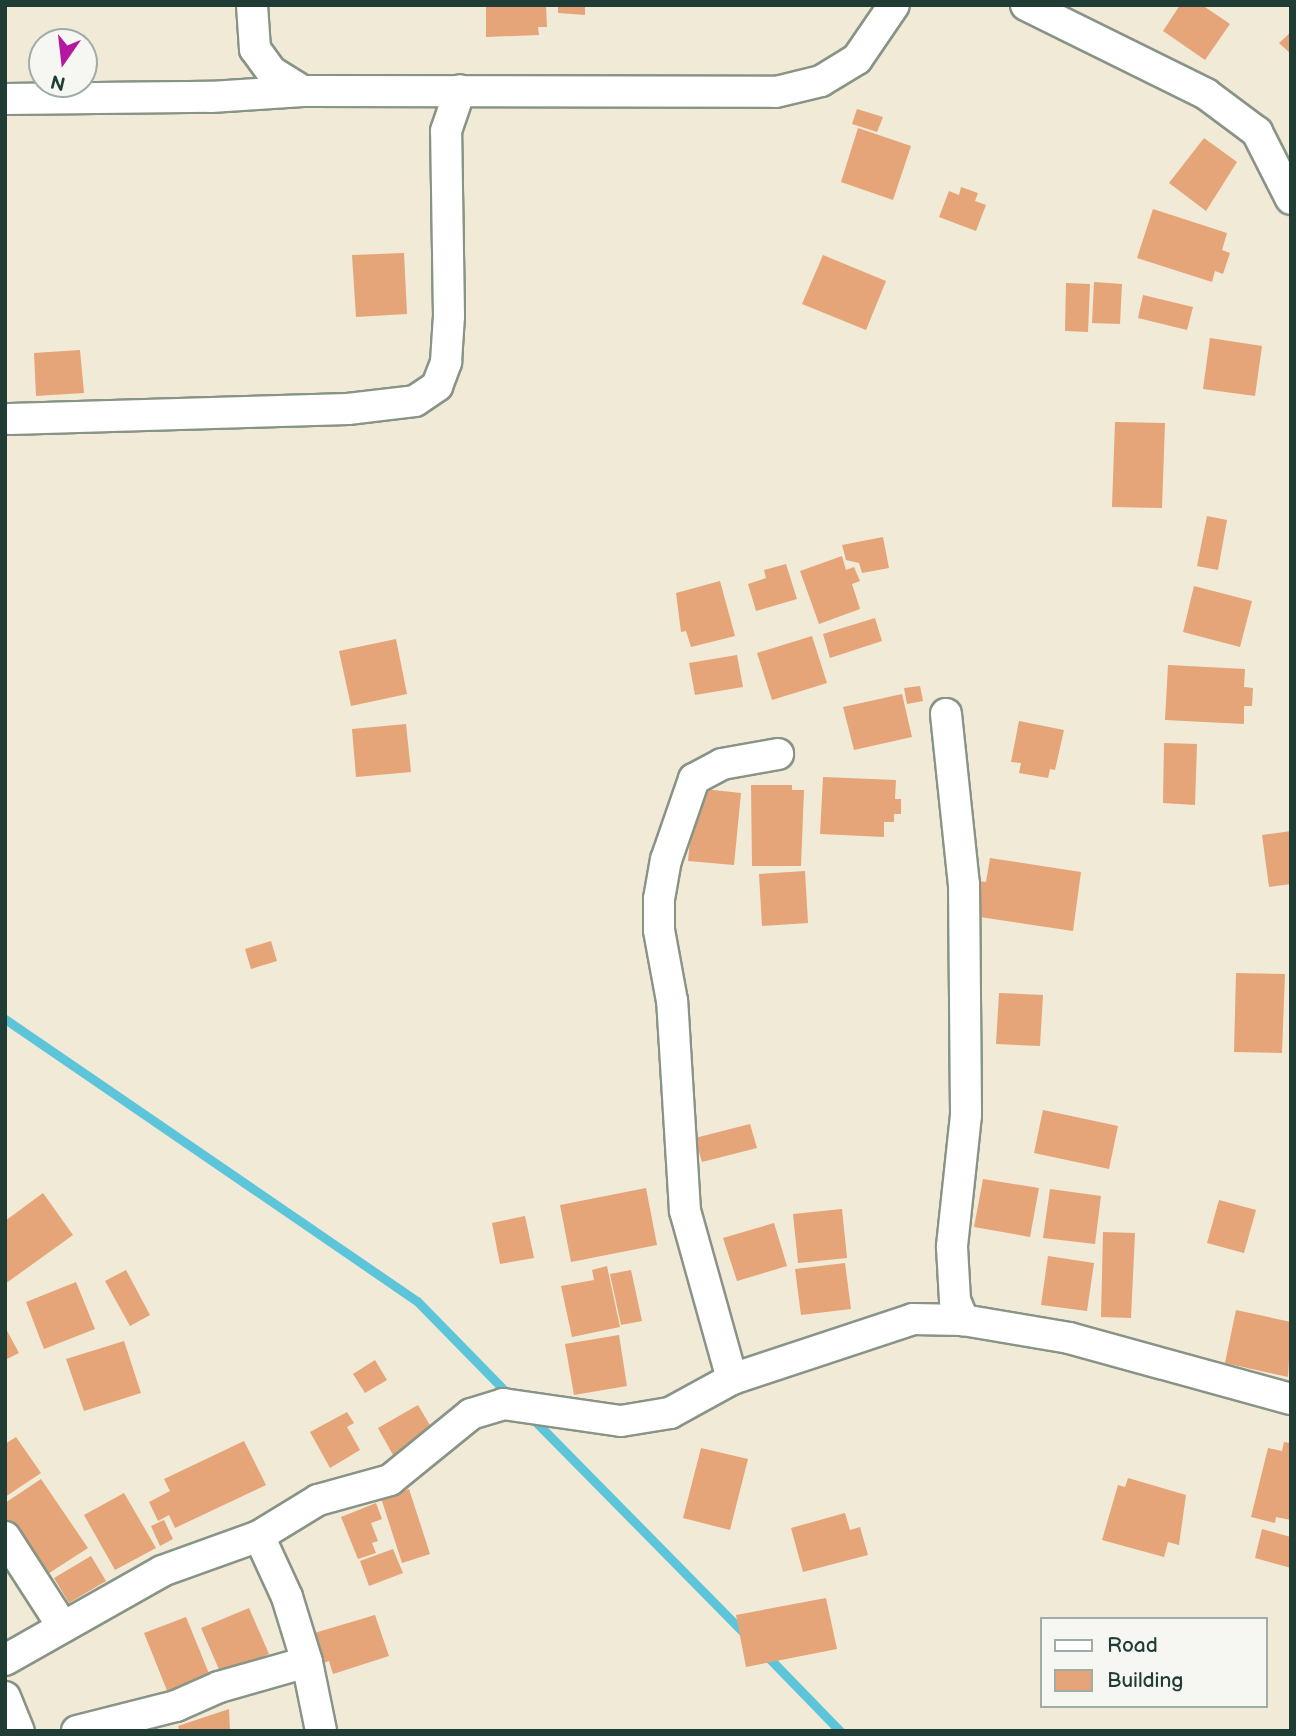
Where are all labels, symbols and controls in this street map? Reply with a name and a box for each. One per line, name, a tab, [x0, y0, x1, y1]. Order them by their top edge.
north arrow	[28, 28, 98, 98]
text: N	[49, 69, 68, 95]
legend	[1040, 1617, 1268, 1708]
text: Road	[1107, 1633, 1158, 1658]
text: Building	[1107, 1668, 1183, 1693]

